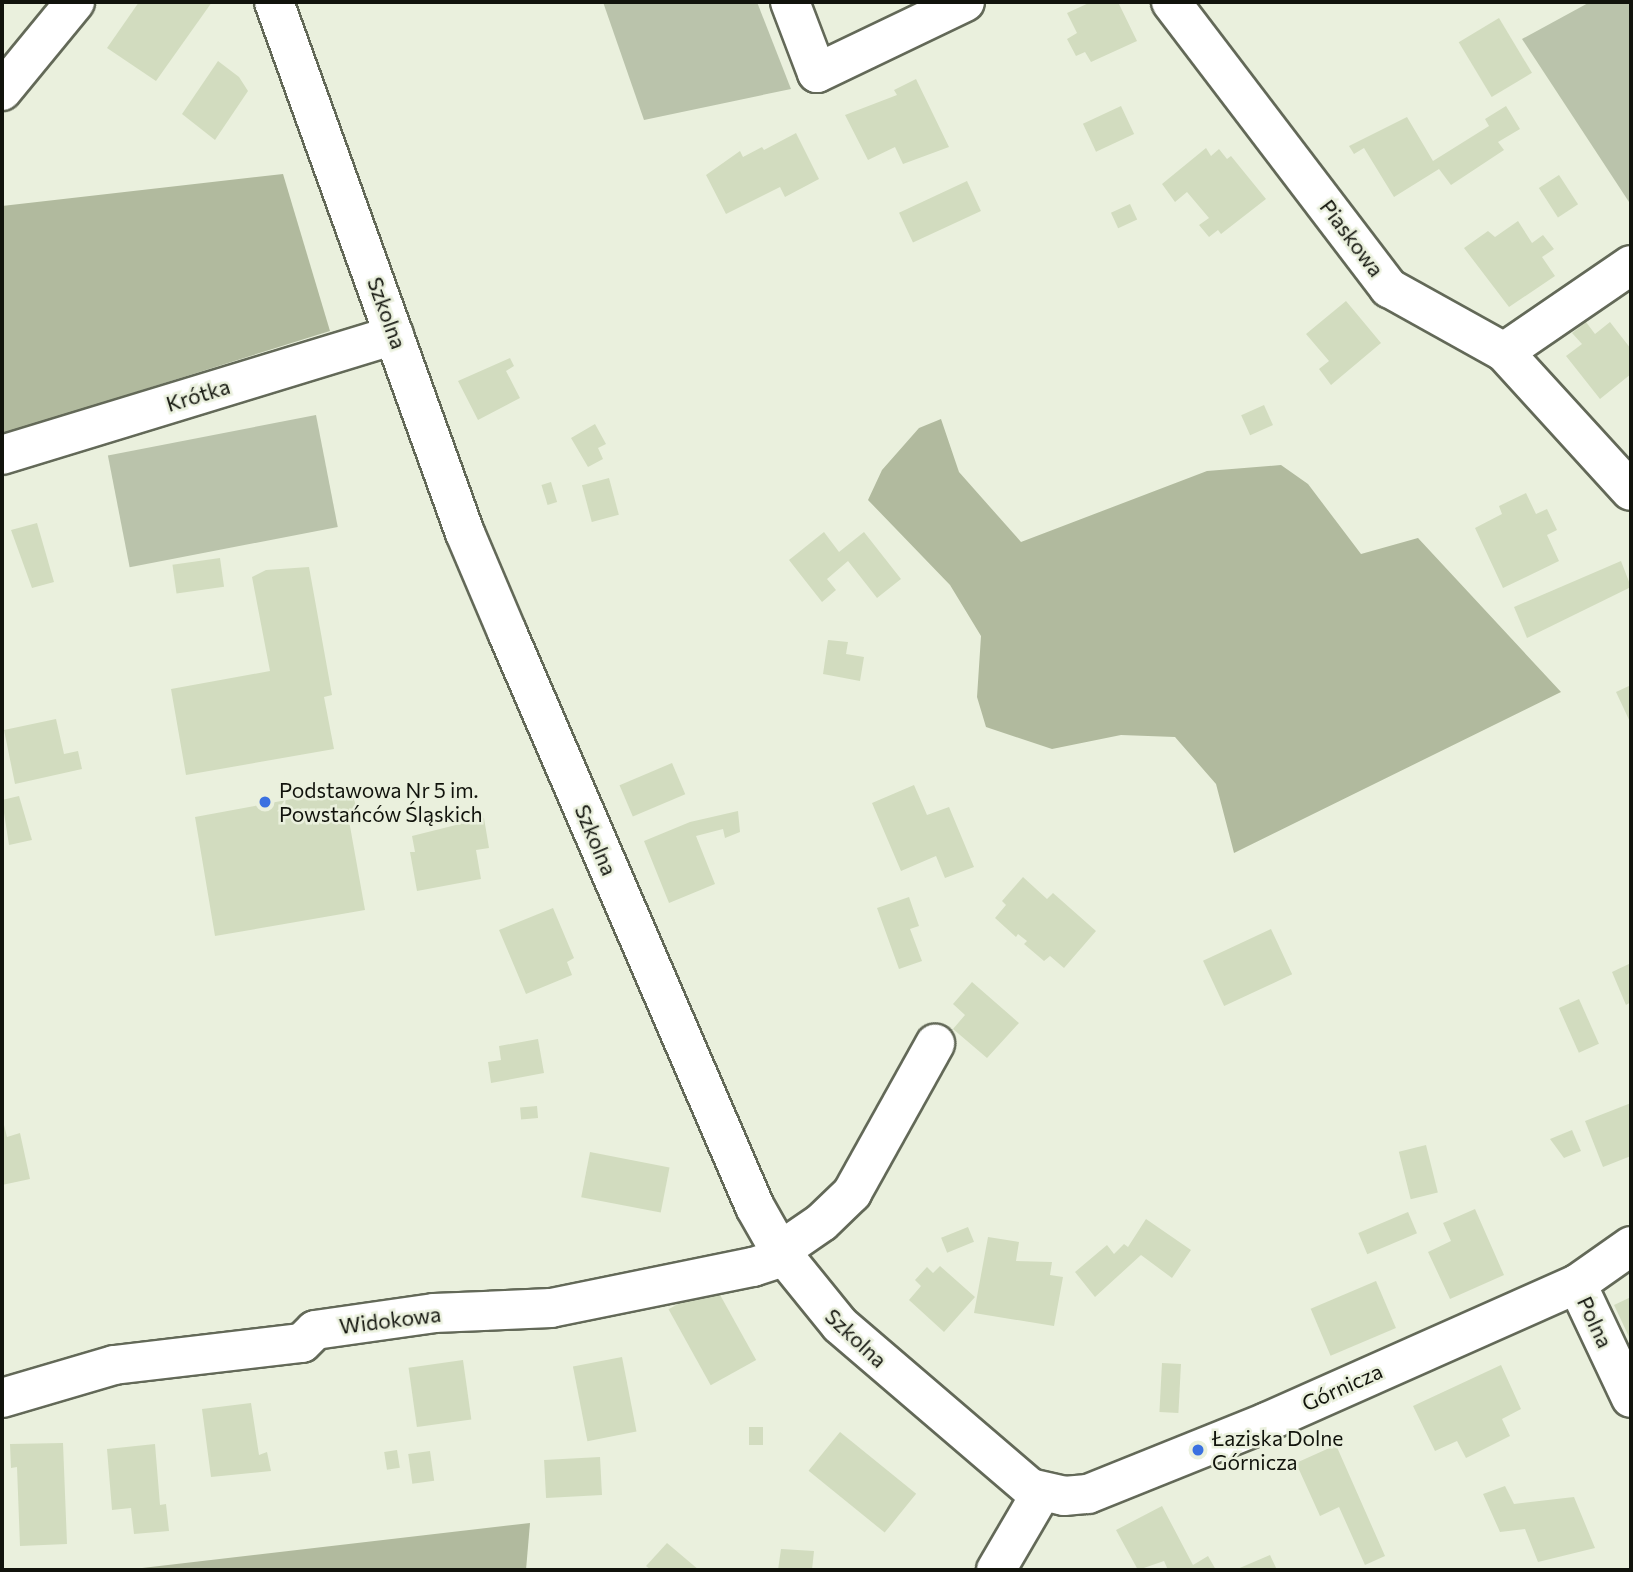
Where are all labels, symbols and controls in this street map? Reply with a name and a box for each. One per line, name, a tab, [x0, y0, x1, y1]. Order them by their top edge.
street label: Piaskowa	[1315, 195, 1389, 281]
street label: Szkolna	[362, 274, 412, 352]
street label: Krótka	[163, 373, 233, 417]
place label: Podstawowa Nr 5 im. Powstańców Śląskich	[279, 777, 483, 827]
marker: Podstawowa Nr 5 im. Powstańców Śląskich	[257, 794, 273, 810]
street label: Szkolna	[570, 801, 622, 879]
street label: Polna	[1572, 1292, 1618, 1352]
street label: Widokowa	[338, 1301, 442, 1339]
street label: Szkolna	[820, 1303, 892, 1373]
street label: Górnicza	[1298, 1358, 1386, 1416]
place label: Łaziska Dolne Górnicza	[1212, 1425, 1343, 1475]
marker: Łaziska Dolne Górnicza	[1190, 1442, 1206, 1458]

